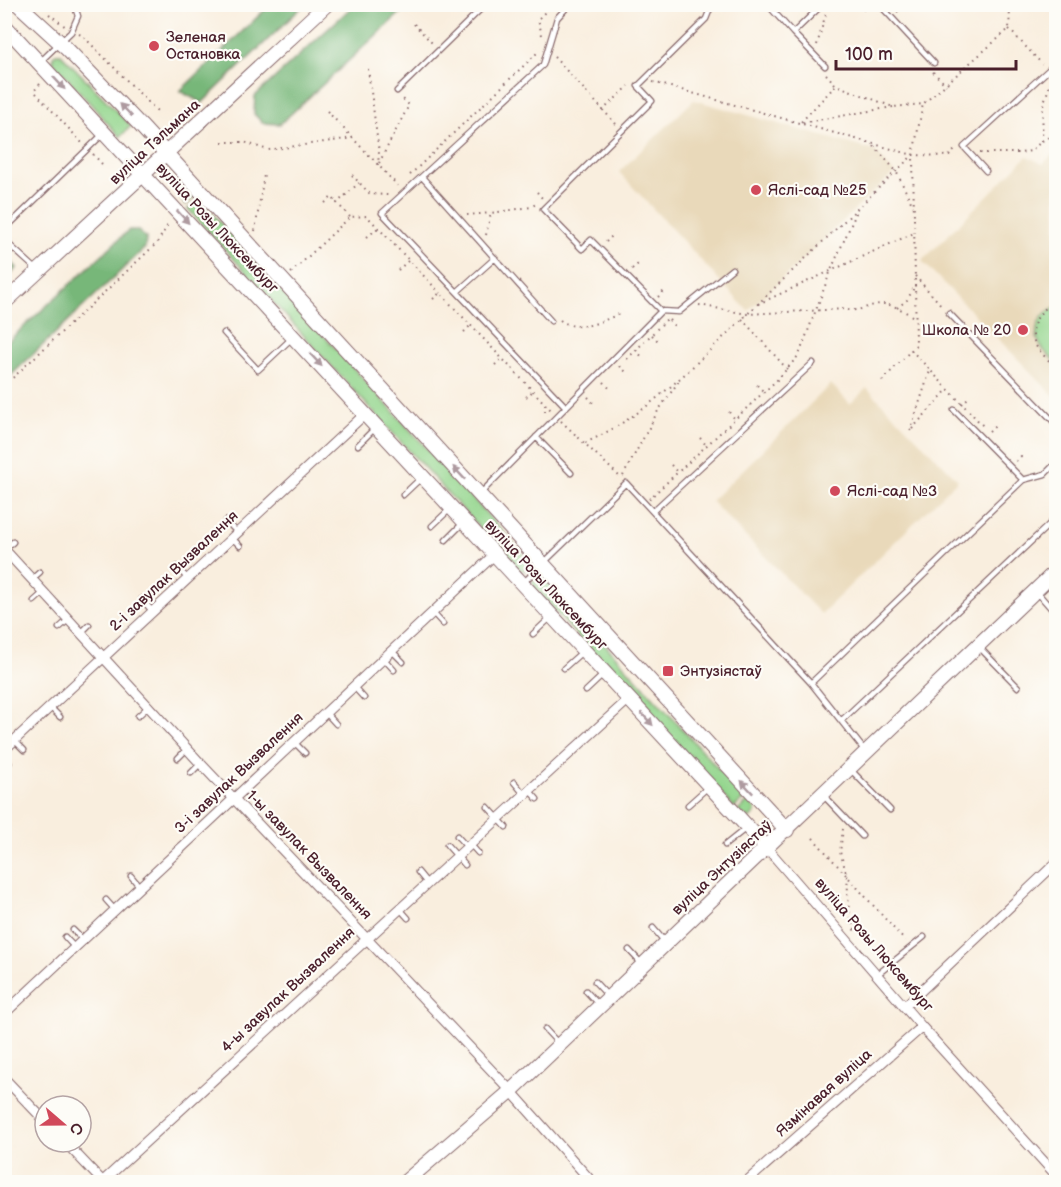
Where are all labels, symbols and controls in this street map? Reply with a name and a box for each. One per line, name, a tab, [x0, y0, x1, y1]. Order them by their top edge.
place label: Зеленая Остановка	[166, 28, 241, 64]
scale bar	[836, 33, 1016, 71]
marker: Зеленая Остановка	[147, 39, 161, 53]
text: 100 m	[845, 44, 893, 65]
one-way arrow	[52, 76, 66, 91]
street label: вуліца Тэльмана	[106, 95, 204, 189]
one-way arrow	[119, 104, 133, 118]
street label: вуліца Розы Люксембург	[152, 159, 282, 297]
place label: Яслі-сад №25	[768, 181, 867, 200]
marker: Яслі-сад №25	[749, 183, 763, 197]
one-way arrow	[176, 209, 190, 224]
place label: Школа № 20	[922, 321, 1011, 340]
marker: Школа № 20	[1016, 323, 1030, 337]
one-way arrow	[308, 352, 322, 366]
one-way arrow	[452, 465, 466, 480]
place label: Яслі-сад №3	[847, 482, 937, 501]
marker: Яслі-сад №3	[828, 484, 842, 498]
street label: 2-і завулак Вызвалення	[106, 507, 242, 635]
street label: вуліца Розы Люксембург	[481, 516, 611, 654]
place label: Энтузіястаў	[680, 662, 762, 681]
marker: Энтузіястаў	[661, 664, 675, 678]
street label: 3-і завулак Вызвалення	[171, 708, 307, 838]
one-way arrow	[640, 712, 654, 726]
one-way arrow	[740, 779, 754, 794]
street label: 1-ы завулак Вызвалення	[242, 786, 376, 924]
street label: вуліца Энтузіястаў	[668, 817, 776, 919]
street label: вуліца Розы Люксембург	[811, 874, 937, 1016]
street label: 4-ы завулак Вызвалення	[217, 923, 359, 1057]
street label: Язмінавая вуліца	[772, 1045, 876, 1141]
north arrow	[33, 1094, 93, 1154]
text: С	[65, 1120, 87, 1137]

